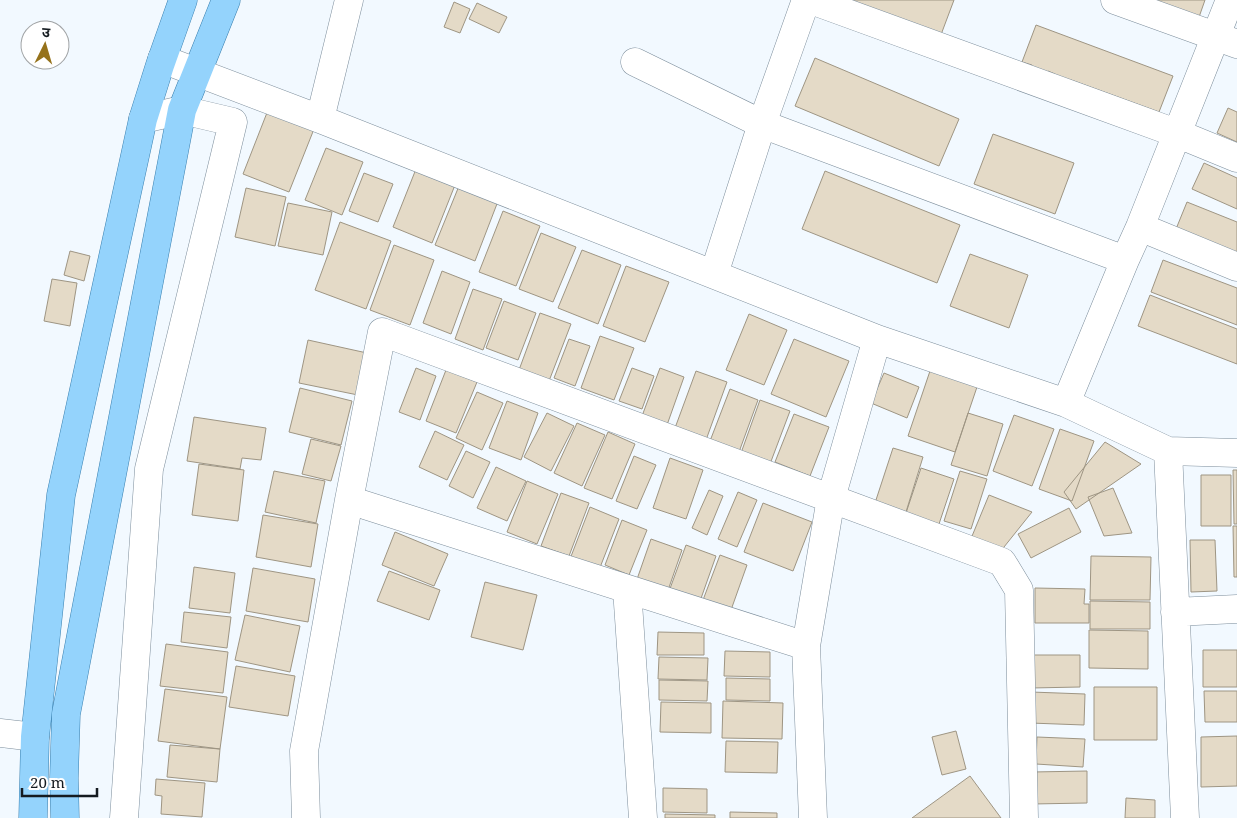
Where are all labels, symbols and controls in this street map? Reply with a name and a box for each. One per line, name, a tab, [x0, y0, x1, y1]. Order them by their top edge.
north arrow	[20, 20, 70, 70]
text: उ	[41, 22, 52, 41]
scale bar	[22, 766, 98, 798]
text: 20 m	[30, 772, 65, 792]

